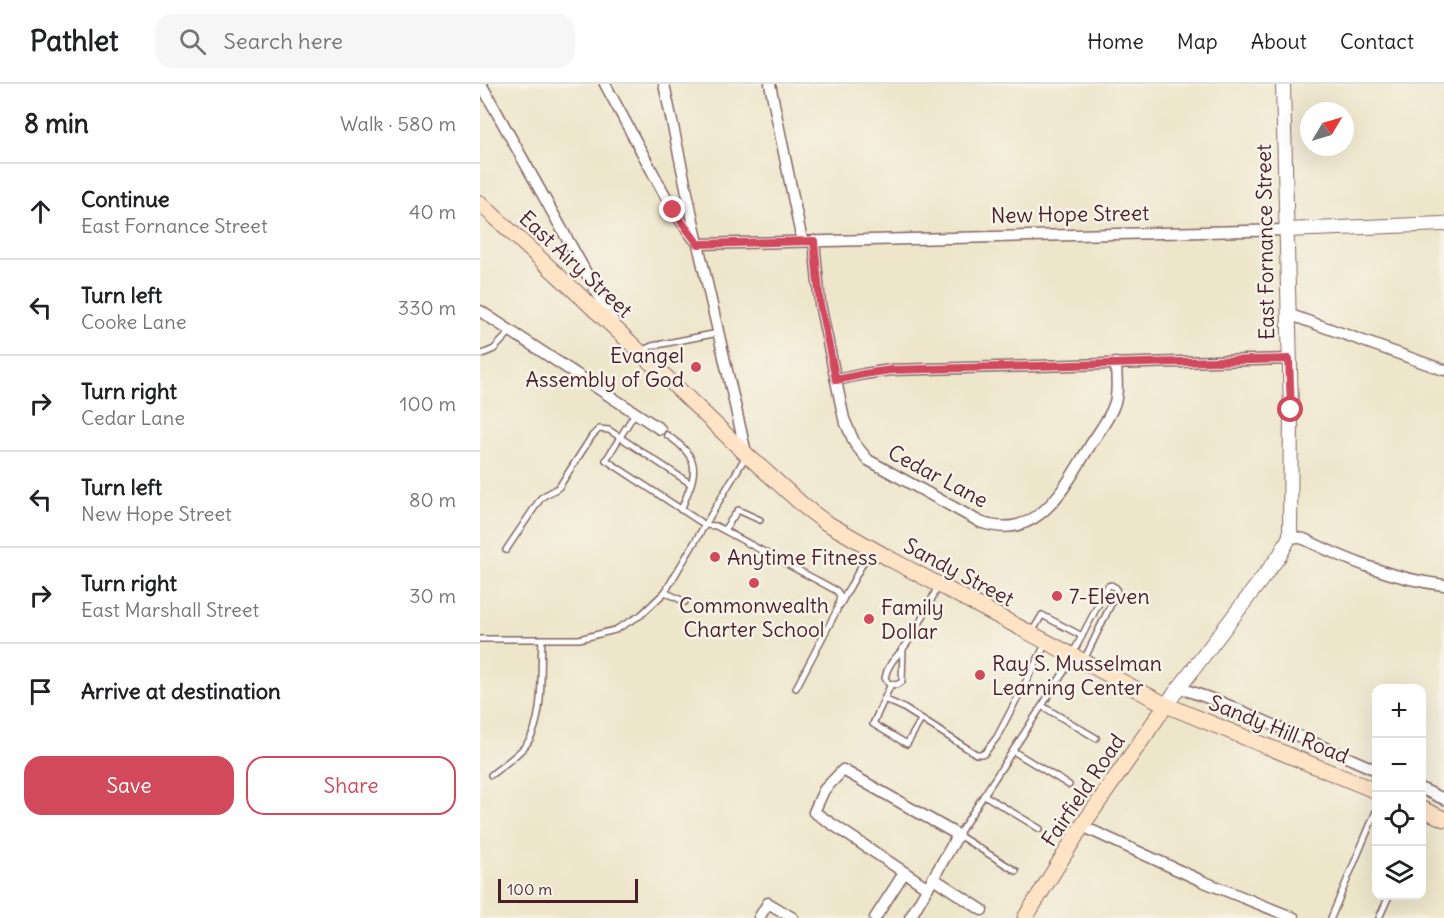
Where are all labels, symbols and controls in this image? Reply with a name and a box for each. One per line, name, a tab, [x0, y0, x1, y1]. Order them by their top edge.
search box	[155, 14, 575, 68]
text: Pathlet	[30, 23, 119, 59]
icon: search	[176, 25, 209, 58]
text: Search here	[224, 27, 343, 55]
text: Home	[1087, 28, 1144, 55]
text: Map	[1177, 28, 1218, 55]
text: About	[1251, 28, 1307, 55]
text: Contact	[1340, 28, 1414, 55]
north arrow	[1300, 102, 1354, 156]
text: 8 min	[24, 107, 89, 140]
text: Walk · 580 m	[340, 111, 456, 136]
street label: East Fornance Street	[1250, 144, 1280, 340]
text: Continue	[81, 185, 170, 213]
icon: ahead	[24, 195, 57, 228]
route end	[659, 196, 685, 222]
text: 40 m	[409, 199, 456, 224]
street label: New Hope Street	[991, 199, 1149, 229]
street label: East Airy Street	[514, 205, 638, 323]
text: East Fornance Street	[81, 213, 268, 238]
text: Turn left	[81, 281, 162, 309]
icon: left	[24, 291, 57, 324]
text: 330 m	[398, 295, 456, 320]
text: Cooke Lane	[81, 309, 187, 334]
place label: Evangel Assembly of God	[526, 342, 684, 393]
marker: Evangel Assembly of God	[689, 360, 703, 374]
text: Turn right	[81, 377, 177, 405]
icon: right	[24, 387, 57, 420]
text: 100 m	[399, 391, 456, 416]
route start	[1277, 396, 1303, 422]
text: Cedar Lane	[81, 405, 185, 430]
street label: Cedar Lane	[883, 438, 993, 514]
text: Turn left	[81, 473, 162, 501]
icon: left	[24, 483, 57, 516]
text: 80 m	[409, 487, 456, 512]
text: New Hope Street	[81, 501, 232, 526]
street label: Sandy Street	[899, 532, 1019, 612]
place label: Anytime Fitness	[727, 544, 877, 571]
marker: Anytime Fitness	[708, 550, 722, 564]
text: Turn right	[81, 569, 177, 597]
marker: Commonwealth Charter School	[747, 576, 761, 590]
icon: right	[24, 579, 57, 612]
text: 30 m	[409, 583, 456, 608]
place label: 7-Eleven	[1069, 583, 1150, 610]
marker: 7-Eleven	[1050, 589, 1064, 603]
place label: Commonwealth Charter School	[679, 592, 829, 643]
place label: Family Dollar	[881, 594, 944, 645]
text: East Marshall Street	[81, 597, 259, 622]
marker: Family Dollar	[862, 612, 876, 626]
place label: Ray S. Musselman Learning Center	[992, 650, 1162, 701]
marker: Ray S. Musselman Learning Center	[973, 668, 987, 682]
icon: arrive	[24, 675, 57, 708]
text: Arrive at destination	[81, 677, 281, 705]
map controls	[1372, 684, 1426, 900]
button: +	[1372, 684, 1426, 738]
street label: Sandy Hill Road	[1205, 689, 1353, 769]
street label: Fairfield Road	[1035, 728, 1131, 852]
button: −	[1372, 738, 1426, 792]
button: Save	[24, 756, 234, 815]
button: Share	[246, 756, 456, 815]
button: locate	[1372, 792, 1426, 846]
button: layers	[1372, 846, 1426, 900]
scale bar	[498, 876, 638, 904]
text: 100 m	[507, 879, 552, 899]

